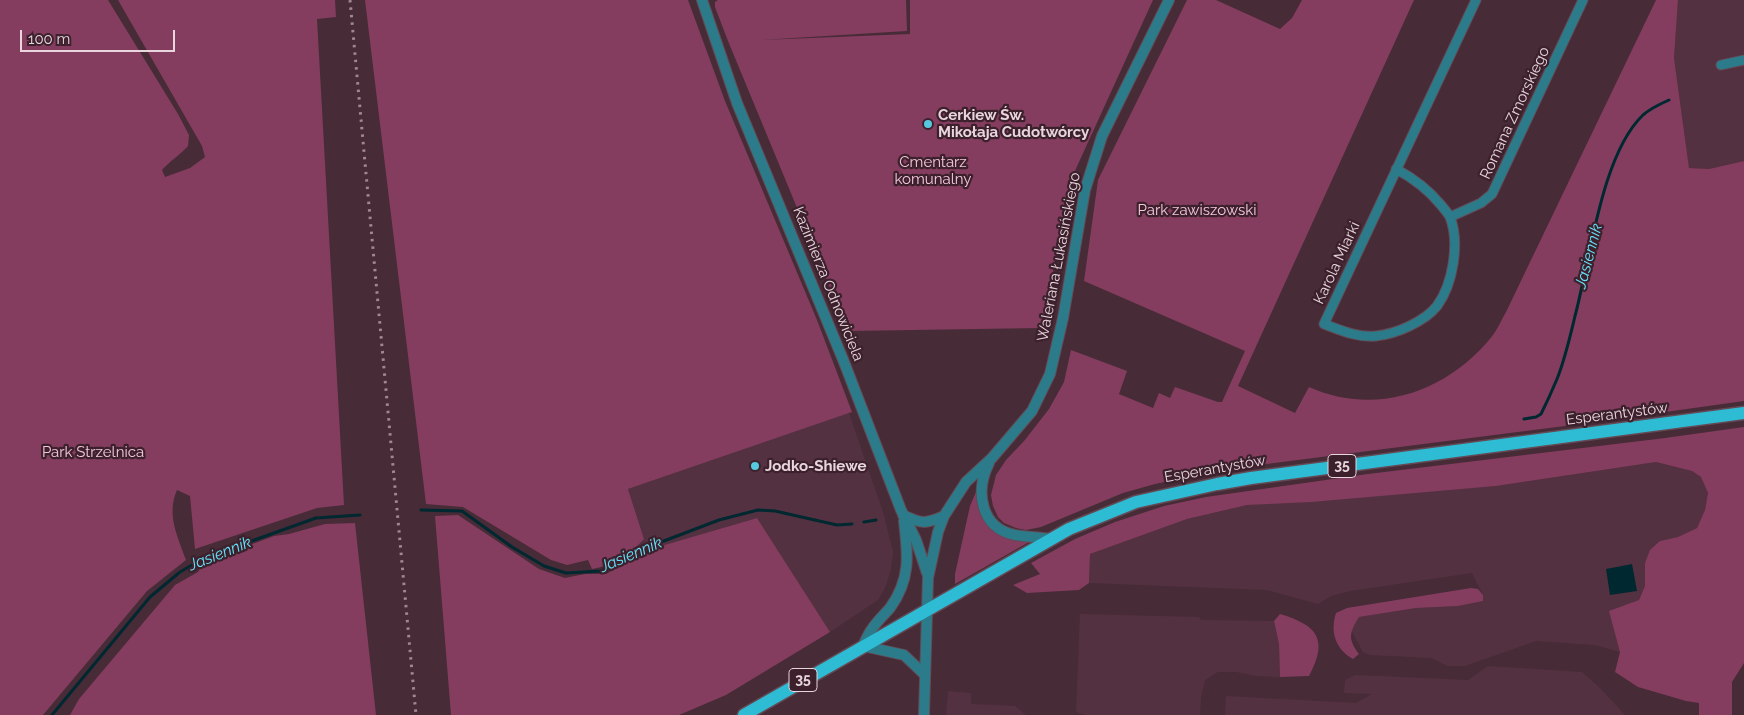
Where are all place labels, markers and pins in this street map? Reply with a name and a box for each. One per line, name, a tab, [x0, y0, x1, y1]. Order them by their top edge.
place label: Cerkiew Św. Mikołaja Cudotwórcy	[938, 106, 1089, 141]
marker: Cerkiew Św. Mikołaja Cudotwórcy	[922, 118, 934, 130]
place label: Jodko-Shiewe	[765, 457, 866, 475]
marker: Jodko-Shiewe	[749, 460, 761, 472]

